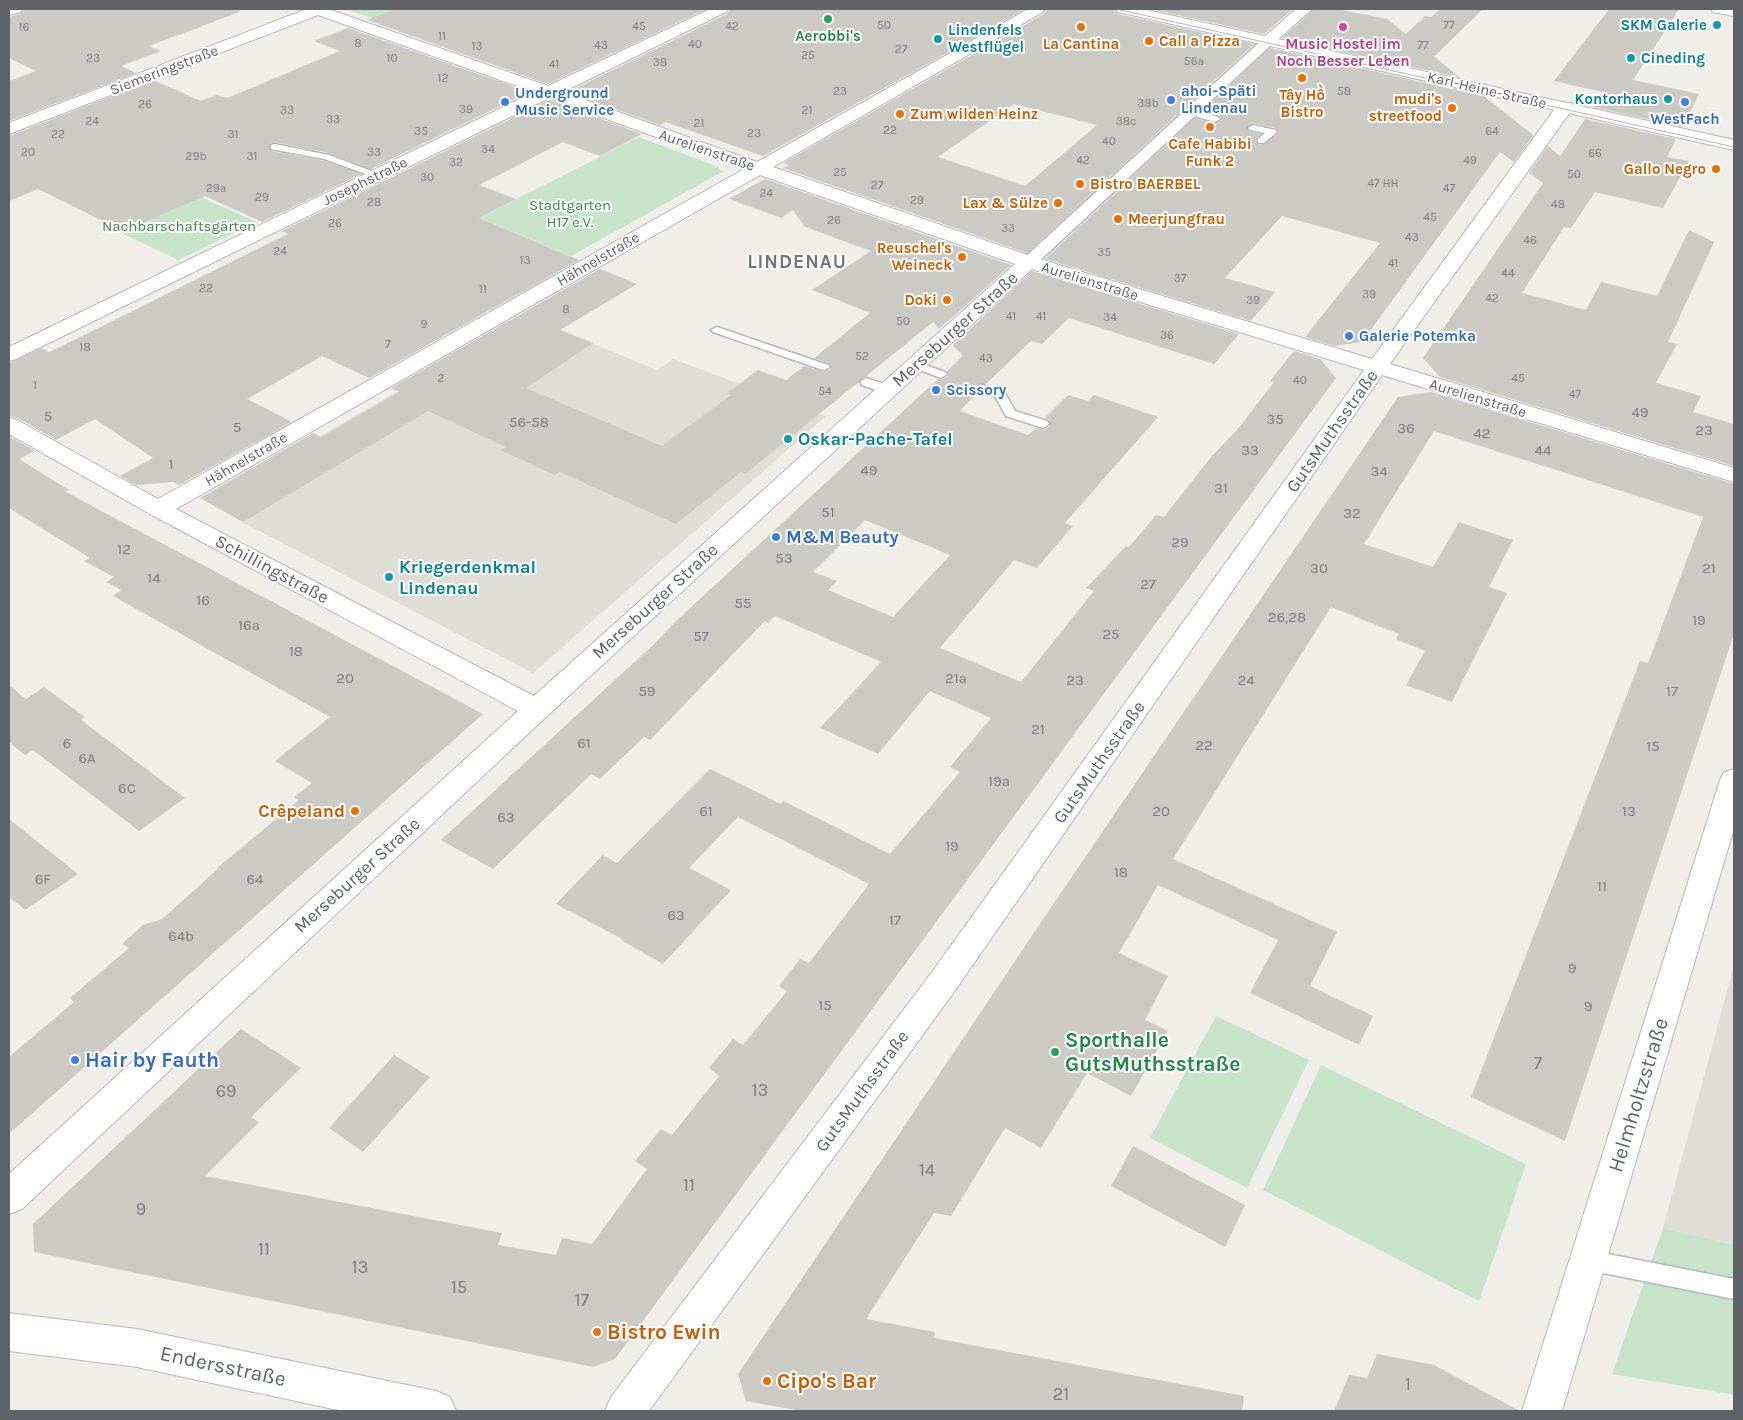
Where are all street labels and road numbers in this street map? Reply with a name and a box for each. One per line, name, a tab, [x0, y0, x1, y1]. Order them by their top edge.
street label: Siemeringstraße	[107, 41, 221, 99]
street label: Karl-Heine-Straße	[1426, 68, 1548, 112]
street label: Aurelienstraße	[657, 125, 757, 175]
street label: Josephstraße	[320, 153, 410, 209]
street label: Hähnelstraße	[553, 228, 643, 290]
street label: Aurelienstraße	[1039, 258, 1141, 304]
street label: Merseburger Straße	[887, 267, 1023, 391]
street label: GutsMuthsstraße	[1281, 365, 1383, 497]
street label: Aurelienstraße	[1427, 375, 1529, 421]
street label: Hähnelstraße	[201, 428, 291, 490]
street label: Schillingstraße	[211, 530, 333, 608]
street label: Merseburger Straße	[587, 539, 723, 663]
street label: GutsMuthsstraße	[1048, 696, 1150, 828]
street label: Merseburger Straße	[289, 813, 425, 937]
street label: Helmholtzstraße	[1603, 1015, 1673, 1175]
street label: GutsMuthsstraße	[811, 1026, 913, 1156]
street label: Endersstraße	[158, 1341, 288, 1391]

